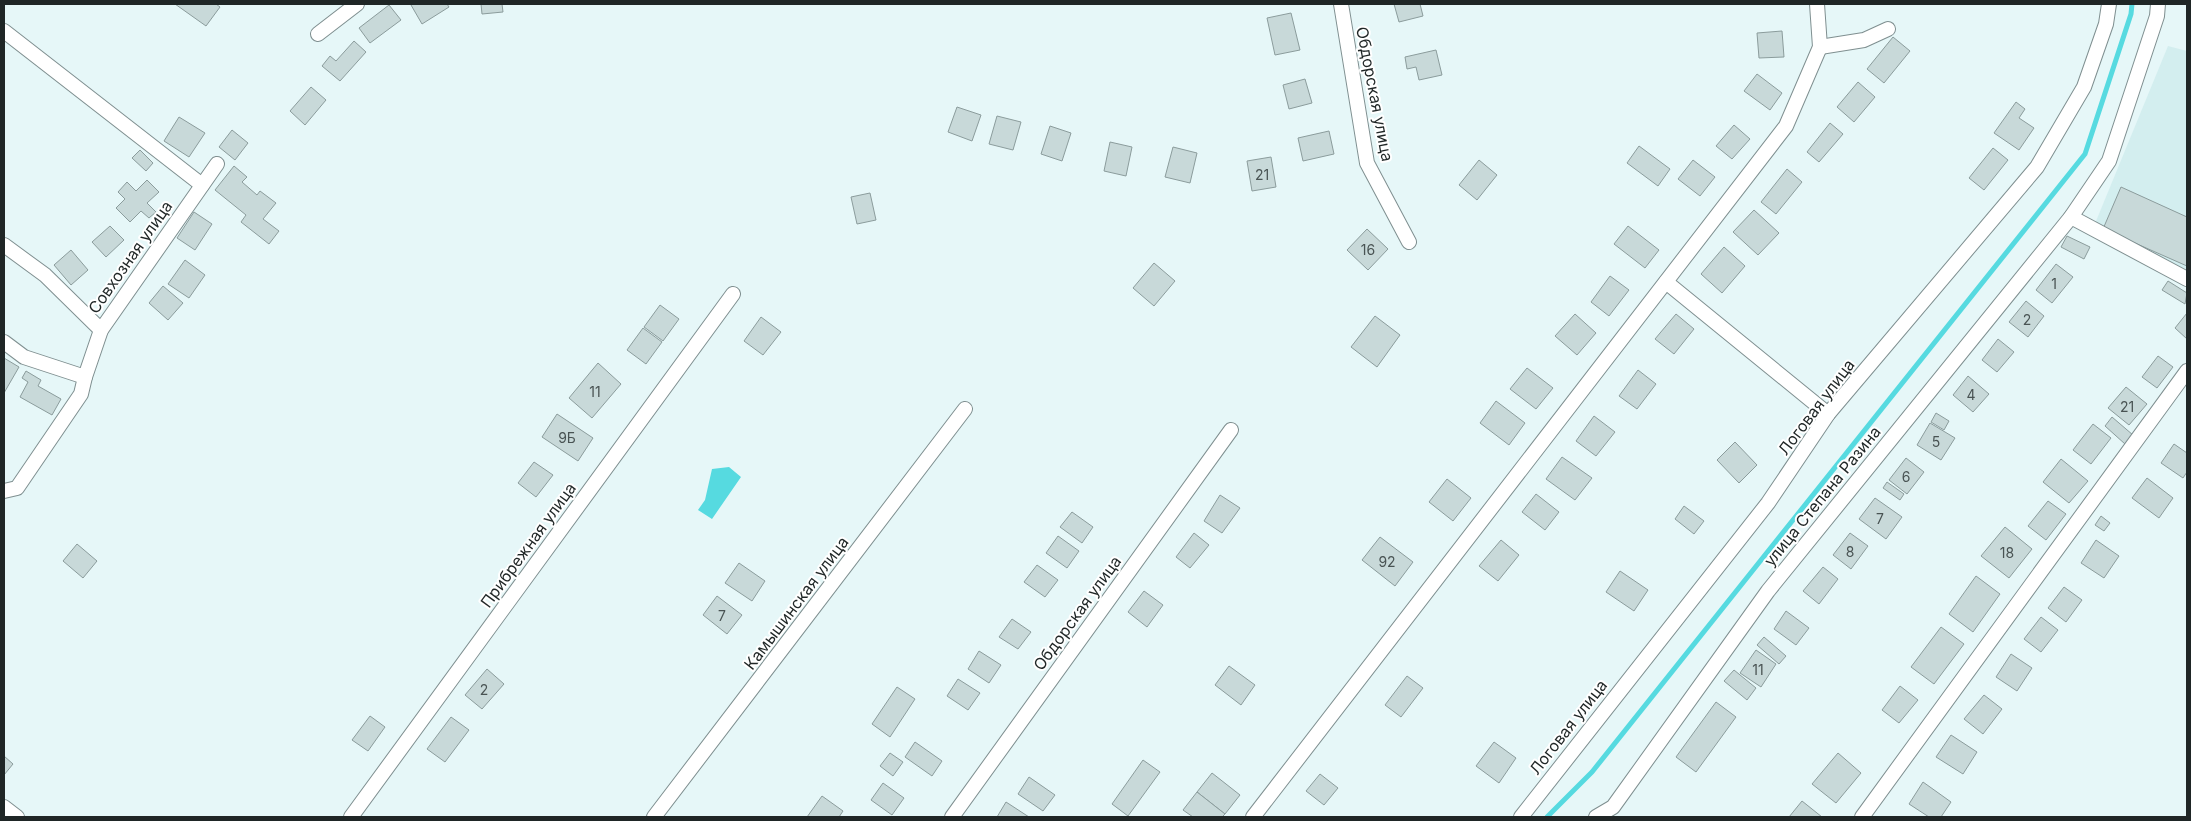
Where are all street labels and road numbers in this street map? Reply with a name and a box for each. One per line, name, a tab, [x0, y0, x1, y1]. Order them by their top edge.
street label: Обдорская улица	[1352, 25, 1398, 163]
street label: Совхозная улица	[84, 197, 176, 317]
street label: Логовая улица	[1773, 355, 1859, 459]
street label: улица Степана Разина	[1759, 422, 1885, 570]
street label: Прибрежная улица	[476, 479, 580, 611]
street label: Камышинская улица	[739, 532, 853, 674]
street label: Обдорская улица	[1029, 552, 1125, 674]
street label: Логовая улица	[1525, 676, 1611, 778]

